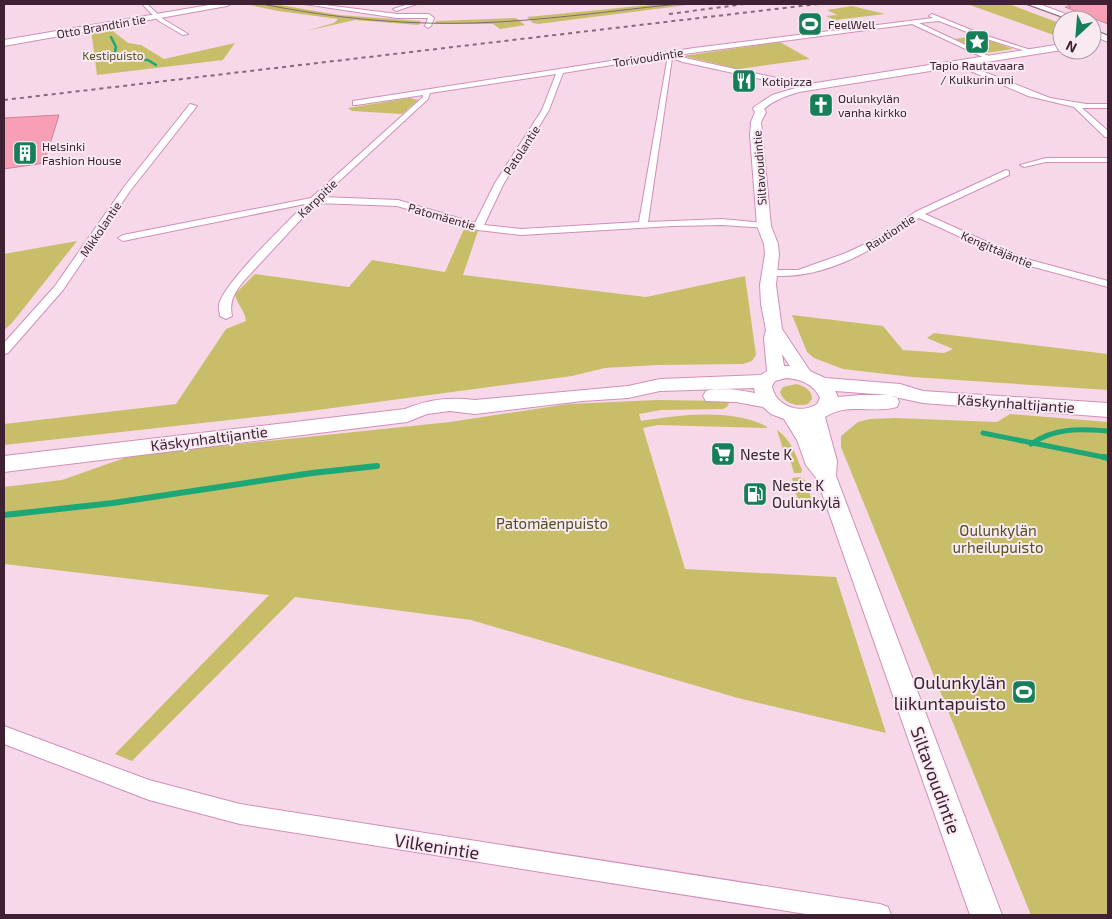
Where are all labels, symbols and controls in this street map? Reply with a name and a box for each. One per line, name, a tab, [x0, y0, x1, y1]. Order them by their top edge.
north arrow	[1052, 10, 1102, 60]
street label: Otto Brandtin tie	[55, 11, 147, 41]
sports icon: FeelWell	[797, 11, 823, 37]
place label: FeelWell	[828, 17, 876, 31]
place icon: Tapio Rautavaara / Kulkurin uni	[964, 29, 990, 55]
text: N	[1063, 37, 1079, 57]
street label: Torivoudintie	[612, 45, 684, 69]
park label: Kestipuisto	[82, 48, 144, 62]
place label: Tapio Rautavaara / Kulkurin uni	[930, 58, 1024, 86]
restaurant icon: Kotipizza	[731, 68, 757, 94]
place label: Kotipizza	[762, 74, 812, 88]
place label: Oulunkylän vanha kirkko	[838, 91, 907, 119]
church icon: Oulunkylän vanha kirkko	[808, 92, 834, 118]
street label: Patolantie	[500, 123, 542, 177]
street label: Siltavoudintie	[749, 130, 769, 206]
place label: Helsinki Fashion House	[42, 139, 122, 167]
building icon: Helsinki Fashion House	[12, 140, 38, 166]
street label: Karppitie	[294, 176, 340, 220]
street label: Mikkolantie	[76, 199, 124, 259]
street label: Patomäentie	[407, 200, 477, 232]
street label: Rautiontie	[863, 211, 917, 253]
street label: Kengittäjäntie	[959, 228, 1035, 271]
street label: Käskynhaltijantie	[956, 390, 1075, 417]
street label: Käskynhaltijantie	[149, 422, 269, 455]
supermarket icon: Neste K	[710, 441, 736, 467]
place label: Neste K	[740, 445, 792, 463]
place label: Neste K Oulunkylä	[772, 476, 841, 511]
fuel station icon: Neste K Oulunkylä	[742, 481, 768, 507]
park label: Patomäenpuisto	[496, 514, 608, 532]
park label: Oulunkylän urheilupuisto	[953, 521, 1043, 556]
place label: Oulunkylän liikuntapuisto	[894, 671, 1006, 714]
sports icon: Oulunkylän liikuntapuisto	[1011, 679, 1037, 705]
street label: Siltavoudintie	[906, 723, 966, 837]
street label: Vilkenintie	[393, 828, 481, 864]

